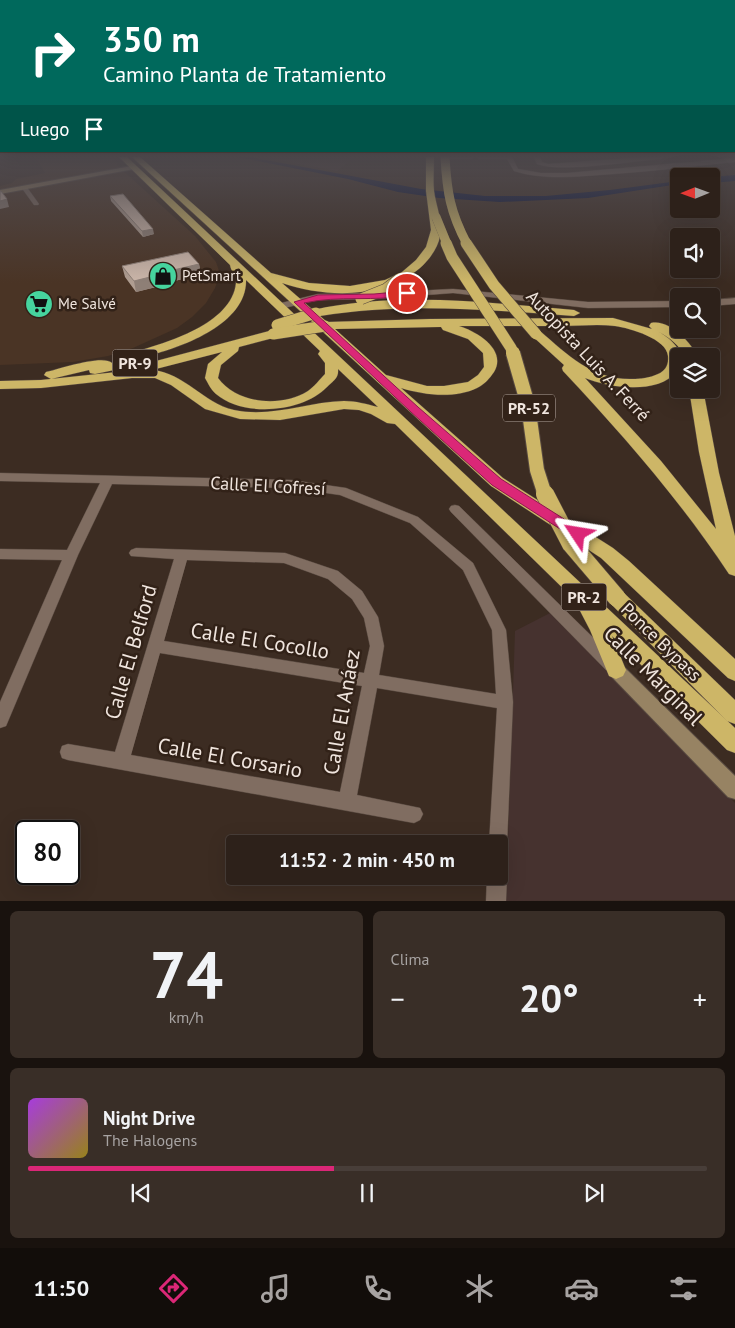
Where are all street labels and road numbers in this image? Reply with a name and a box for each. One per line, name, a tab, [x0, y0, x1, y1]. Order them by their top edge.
street label: Autopista Luis A. Ferré	[522, 285, 655, 426]
road number: PR-9	[112, 349, 158, 376]
road number: PR-52	[503, 394, 555, 422]
street label: Calle El Cofresí	[210, 471, 327, 500]
street label: Calle El Belford	[98, 581, 163, 722]
road number: PR-2	[562, 584, 606, 610]
street label: Ponce Bypass	[616, 597, 706, 686]
street label: Calle El Cocollo	[189, 616, 331, 665]
street label: Calle Marginal	[598, 620, 709, 731]
street label: Calle El Anáez	[317, 647, 366, 777]
street label: Calle El Corsario	[156, 731, 305, 784]

